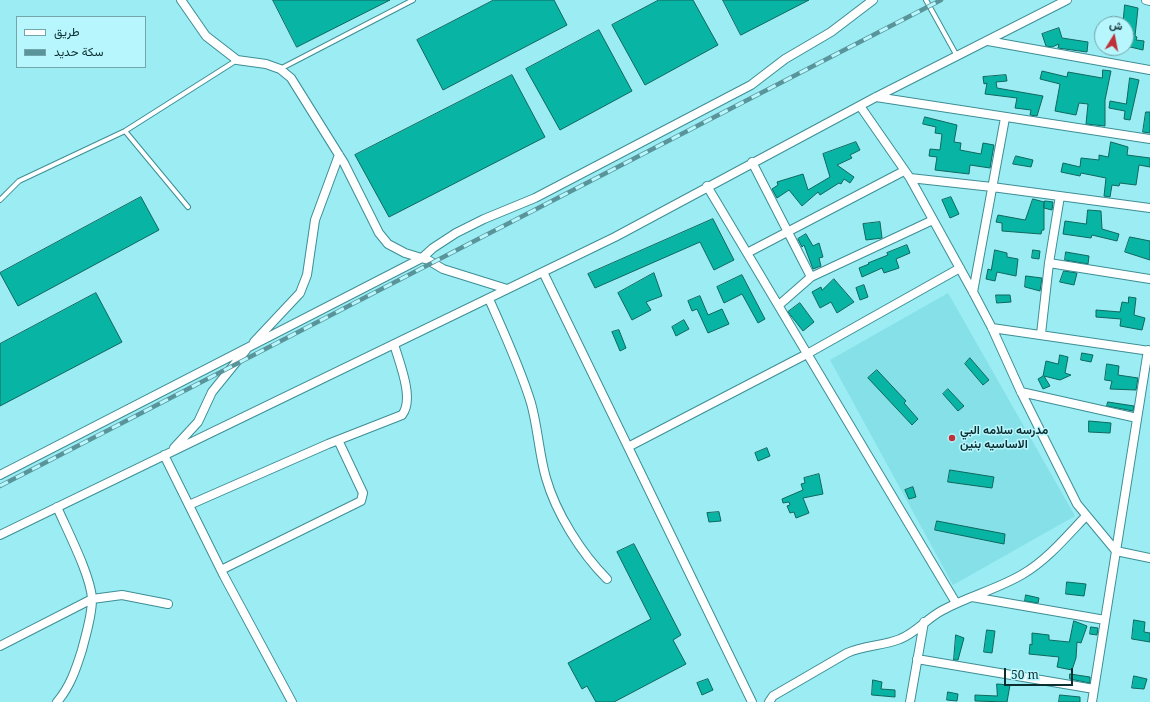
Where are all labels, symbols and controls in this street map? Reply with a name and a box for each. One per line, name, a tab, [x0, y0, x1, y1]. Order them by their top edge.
legend	[16, 16, 146, 68]
north arrow	[1094, 16, 1134, 56]
text: ش	[1108, 16, 1124, 33]
text: طريق	[54, 23, 79, 40]
text: سكة حديد	[54, 43, 103, 60]
place label: مدرسه سلامه البي الاساسيه بنين	[960, 424, 1048, 452]
marker: مدرسه سلامه البي الاساسيه بنين	[947, 433, 957, 443]
scale bar	[1006, 660, 1075, 686]
text: 50 m	[1011, 666, 1039, 683]

